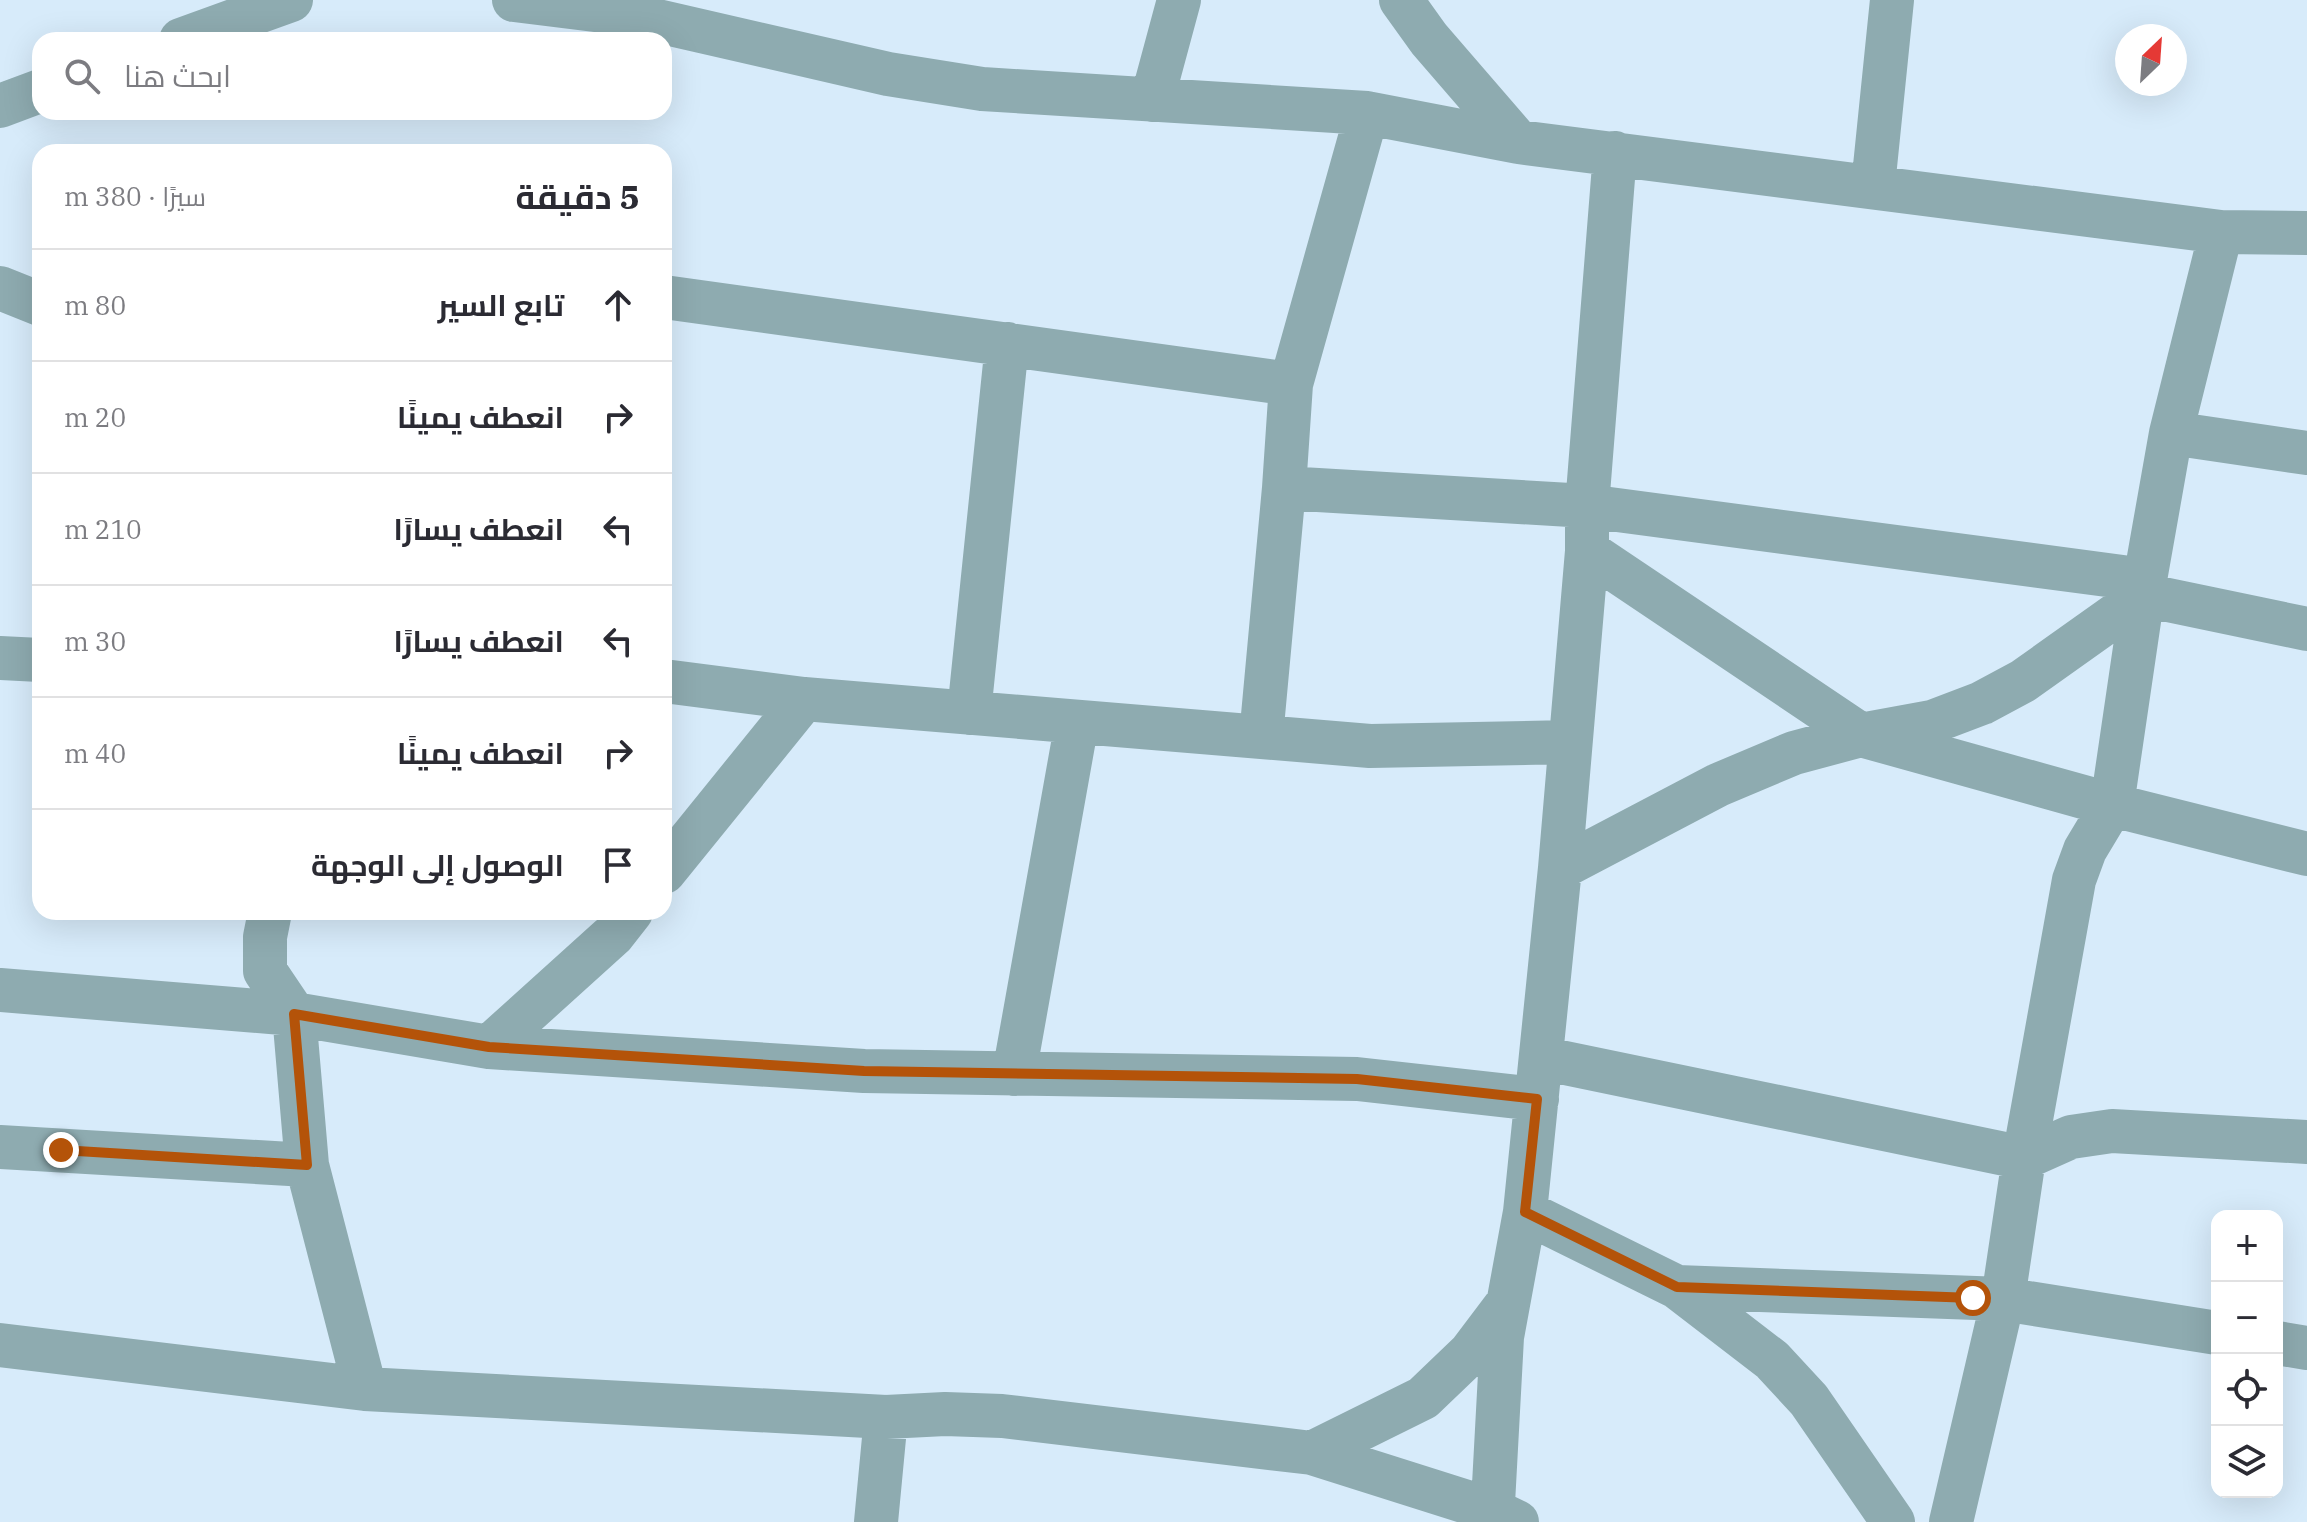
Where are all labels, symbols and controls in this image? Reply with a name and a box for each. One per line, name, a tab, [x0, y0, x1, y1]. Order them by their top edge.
north arrow	[2115, 24, 2187, 96]
search box	[32, 32, 672, 120]
icon: search	[60, 54, 104, 98]
text: ابحث هنا	[124, 56, 231, 95]
text: 5 دقيقة	[516, 174, 640, 218]
text: سيرًا · 380 m	[64, 179, 206, 213]
icon: ahead	[596, 283, 640, 327]
text: تابع السير	[438, 285, 564, 324]
text: 80 m	[64, 288, 126, 322]
icon: right	[596, 395, 640, 439]
text: انعطف يمينًا	[397, 397, 564, 436]
text: 20 m	[64, 400, 126, 434]
icon: left	[596, 507, 640, 551]
text: انعطف يسارًا	[393, 509, 564, 548]
text: 210 m	[64, 512, 142, 546]
icon: left	[596, 619, 640, 663]
text: انعطف يسارًا	[393, 621, 564, 660]
text: 30 m	[64, 624, 126, 658]
icon: right	[596, 731, 640, 775]
text: انعطف يمينًا	[397, 733, 564, 772]
text: 40 m	[64, 736, 126, 770]
icon: arrive	[596, 843, 640, 887]
text: الوصول إلى الوجهة	[311, 845, 564, 884]
route end	[43, 1132, 79, 1168]
map controls	[2211, 1210, 2283, 1498]
button: +	[2211, 1210, 2283, 1282]
route start	[1955, 1280, 1991, 1316]
button: −	[2211, 1282, 2283, 1354]
button: locate	[2211, 1354, 2283, 1426]
button: layers	[2211, 1426, 2283, 1498]

